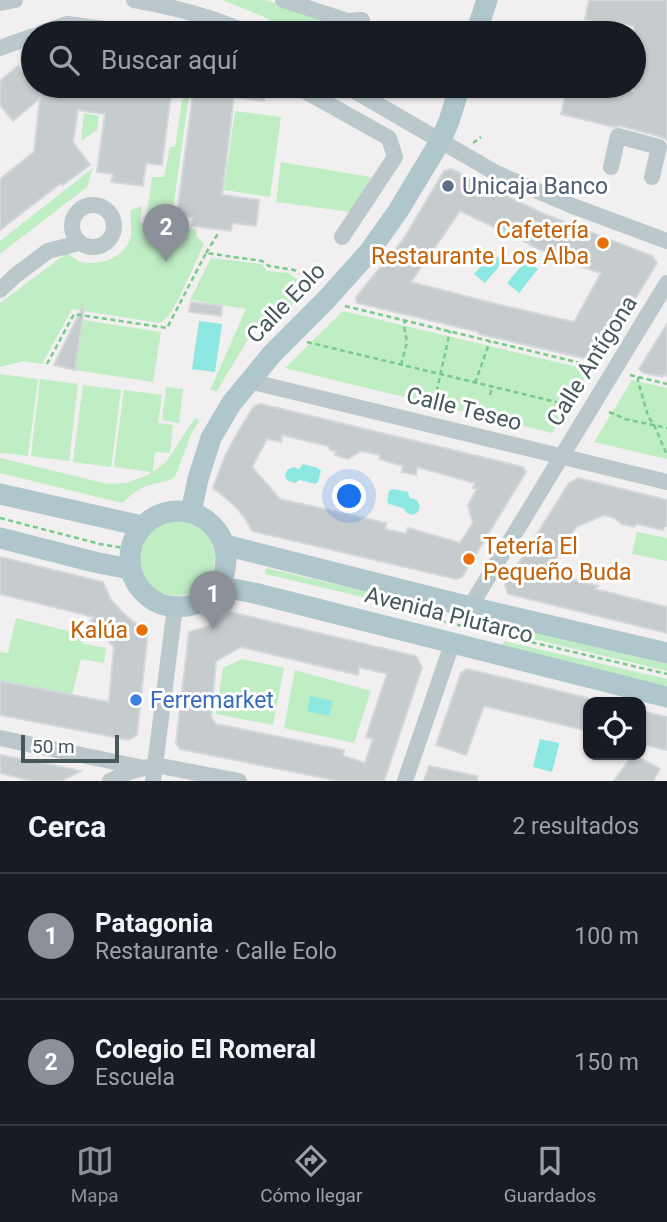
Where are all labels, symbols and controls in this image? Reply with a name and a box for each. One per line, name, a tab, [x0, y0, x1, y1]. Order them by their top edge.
search box	[21, 21, 646, 98]
icon: search	[45, 41, 83, 79]
text: Buscar aquí	[101, 45, 238, 75]
place label: Unicaja Banco	[462, 173, 608, 200]
marker: Unicaja Banco	[440, 178, 456, 194]
pin: 2	[143, 204, 189, 262]
place label: Cafetería Restaurante Los Alba	[371, 217, 589, 270]
marker: Cafetería Restaurante Los Alba	[595, 235, 611, 251]
street label: Calle Eolo	[241, 257, 331, 349]
street label: Calle Antígona	[541, 291, 643, 431]
street label: Calle Teseo	[403, 382, 525, 436]
your location	[332, 479, 366, 513]
place label: Tetería El Pequeño Buda	[483, 533, 632, 586]
marker: Tetería El Pequeño Buda	[461, 551, 477, 567]
pin: 1	[190, 571, 236, 629]
street label: Avenida Plutarco	[362, 581, 536, 649]
place label: Kalúa	[70, 617, 128, 644]
marker: Kalúa	[134, 622, 150, 638]
place label: Ferremarket	[150, 687, 274, 714]
marker: Ferremarket	[128, 692, 144, 708]
map controls	[583, 697, 646, 760]
button: locate	[583, 697, 646, 760]
scale bar	[21, 732, 119, 764]
text: 50 m	[32, 735, 75, 758]
text: Cerca	[28, 809, 106, 844]
text: 2 resultados	[512, 813, 639, 840]
text: Patagonia	[95, 908, 213, 938]
text: 1	[44, 923, 58, 950]
text: 100 m	[574, 923, 639, 950]
text: Restaurante · Calle Eolo	[95, 938, 337, 965]
text: Colegio El Romeral	[95, 1034, 316, 1064]
text: 2	[44, 1049, 58, 1076]
text: 150 m	[574, 1049, 639, 1076]
text: Escuela	[95, 1064, 175, 1091]
tab: Mapa	[71, 1142, 119, 1207]
tab: Cómo llegar	[260, 1142, 362, 1207]
tab: Guardados	[504, 1142, 596, 1207]

